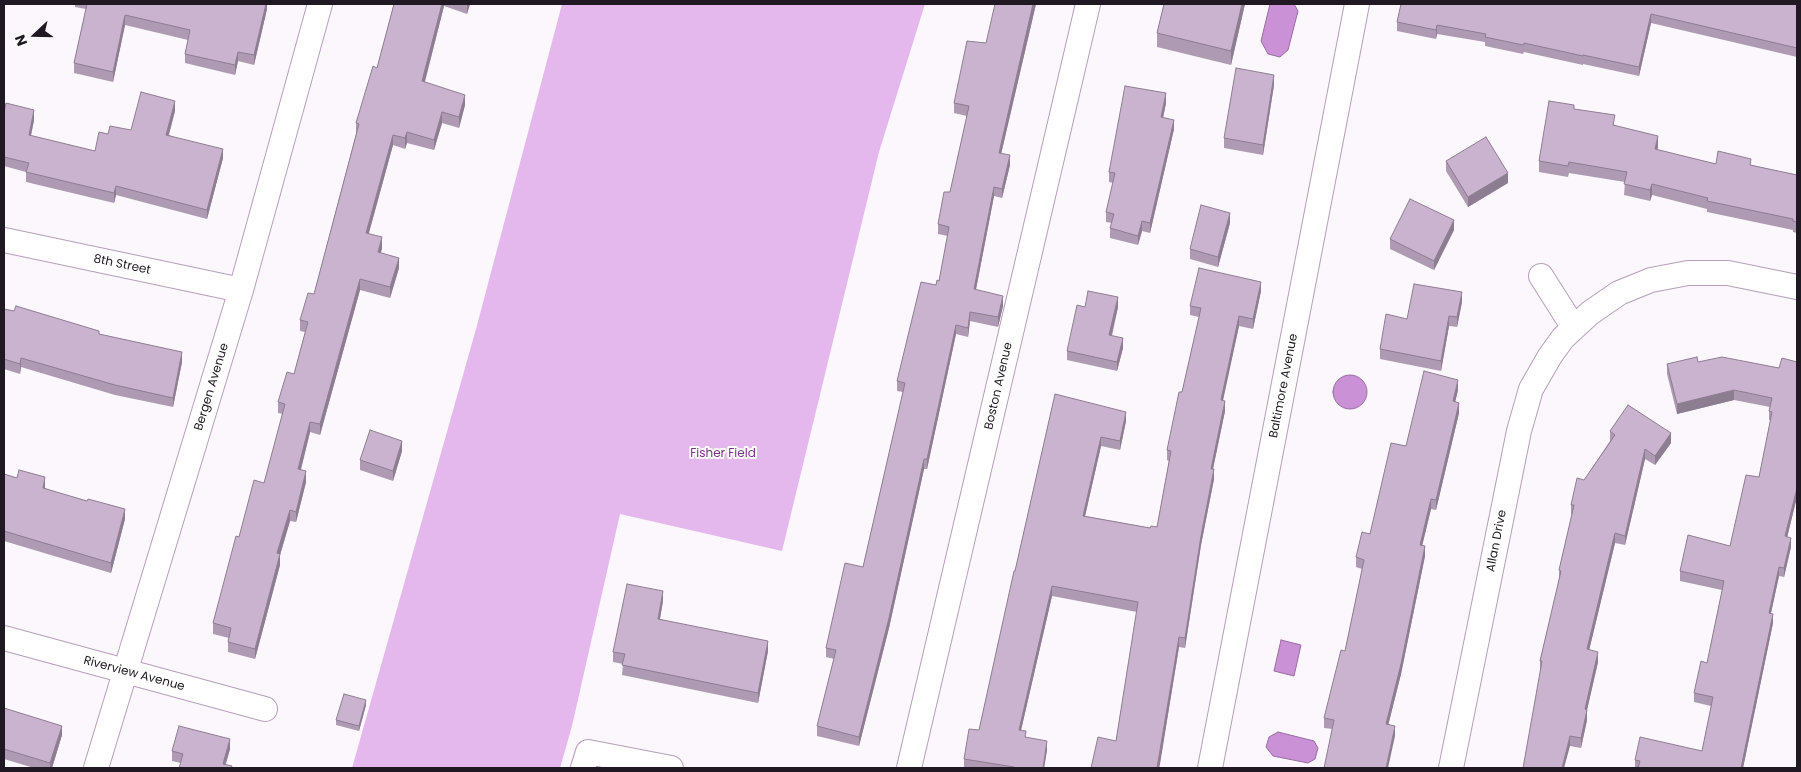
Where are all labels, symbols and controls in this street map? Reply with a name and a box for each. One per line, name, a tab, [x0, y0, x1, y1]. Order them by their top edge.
north arrow	[10, 10, 60, 60]
text: N	[10, 32, 32, 49]
street label: 8th Street	[92, 252, 152, 278]
street label: Baltimore Avenue	[1267, 333, 1301, 439]
street label: Bergen Avenue	[192, 341, 232, 433]
street label: Boston Avenue	[982, 341, 1016, 431]
park label: Fisher Field	[690, 447, 756, 461]
street label: Allan Drive	[1484, 509, 1510, 573]
street label: Riverview Avenue	[82, 654, 186, 694]

